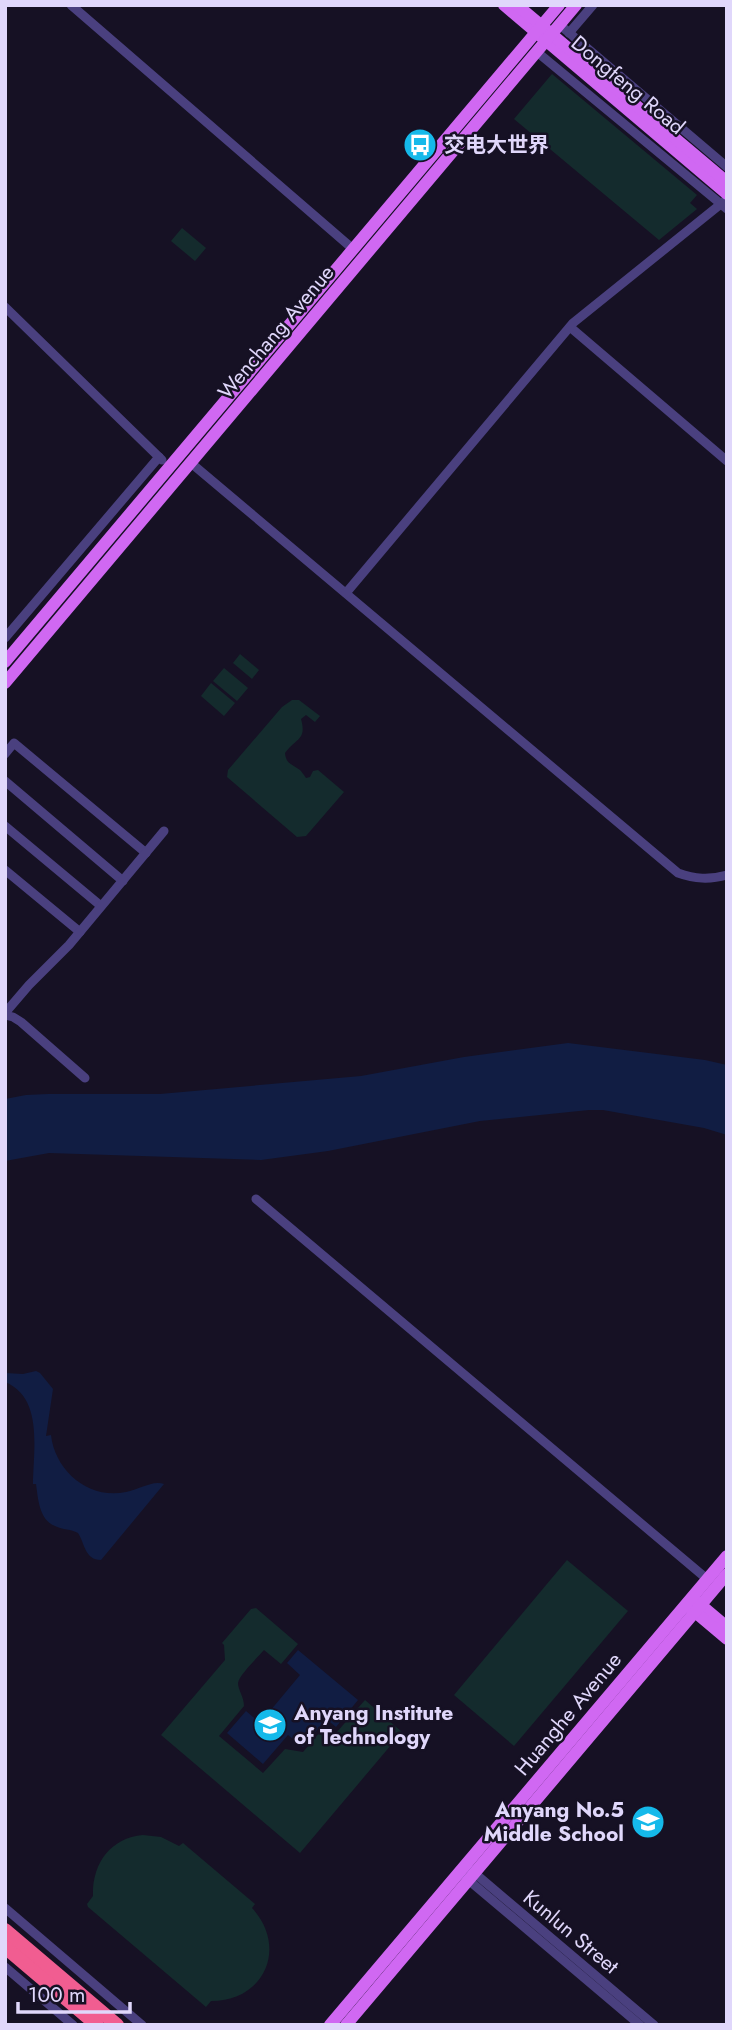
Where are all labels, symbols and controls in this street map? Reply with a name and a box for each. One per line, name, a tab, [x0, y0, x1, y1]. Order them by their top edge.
street label: Dongfeng Road	[565, 28, 691, 142]
bus stop icon: 交电大世界	[401, 126, 439, 164]
place label: 交电大世界	[444, 130, 549, 160]
street label: Wenchang Avenue	[211, 258, 341, 406]
street label: Huanghe Avenue	[507, 1646, 629, 1782]
place label: Anyang Institute of Technology	[293, 1698, 453, 1752]
school or university icon: Anyang Institute of Technology	[251, 1706, 289, 1744]
place label: Anyang No.5 Middle School	[484, 1795, 624, 1849]
school or university icon: Anyang No.5 Middle School	[629, 1803, 667, 1841]
street label: Kunlun Street	[517, 1883, 625, 1981]
scale bar	[18, 1970, 130, 2014]
text: 100 m	[28, 1980, 85, 2010]

